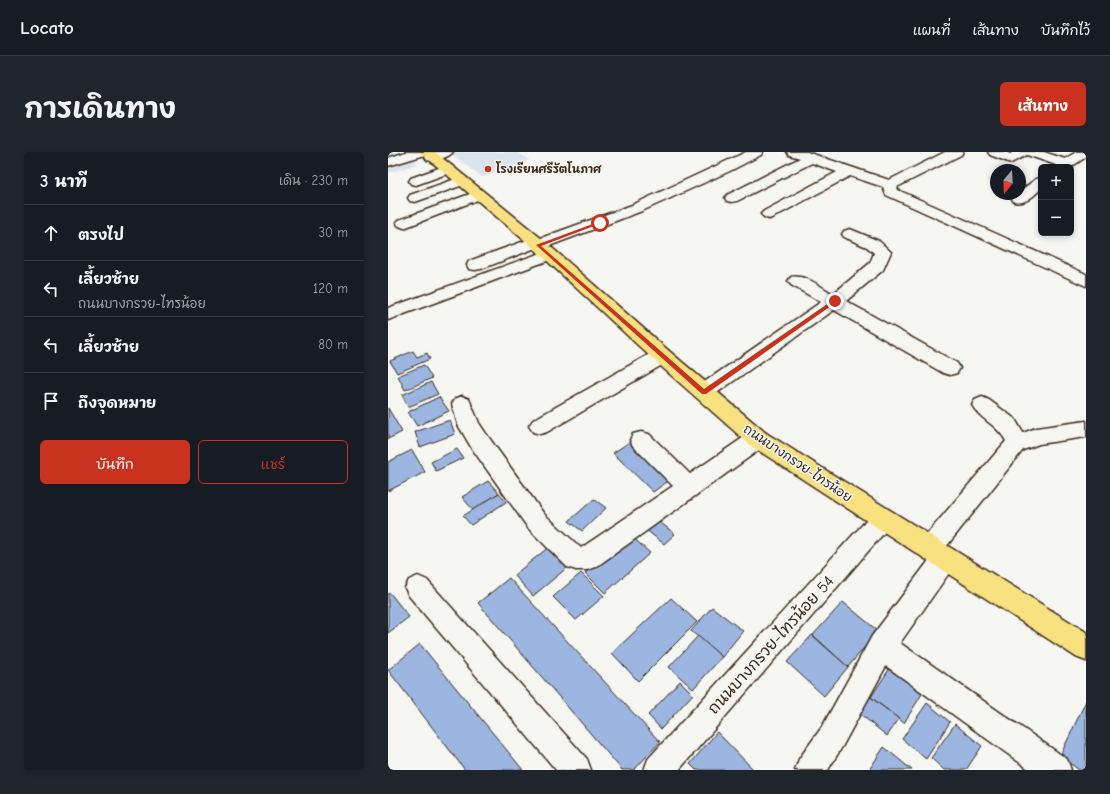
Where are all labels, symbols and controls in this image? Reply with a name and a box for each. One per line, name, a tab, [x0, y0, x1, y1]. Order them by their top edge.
text: Locato	[20, 17, 74, 39]
text: แผนที่	[913, 22, 950, 39]
text: เส้นทาง	[972, 22, 1019, 39]
text: บันทึกไว้	[1041, 22, 1090, 39]
button: เส้นทาง	[1000, 82, 1086, 126]
text: การเดินทาง	[24, 93, 176, 125]
place label: โรงเรียนศรีรัตโนภาศ	[495, 161, 602, 176]
marker: โรงเรียนศรีรัตโนภาศ	[483, 164, 493, 174]
north arrow	[990, 164, 1026, 200]
map controls	[1038, 164, 1074, 236]
button: +	[1038, 164, 1074, 200]
text: 3 นาที	[40, 172, 87, 191]
text: เดิน · 230 m	[279, 173, 348, 188]
button: −	[1038, 200, 1074, 236]
route start	[591, 214, 609, 232]
icon: ahead	[40, 222, 62, 244]
text: 30 m	[318, 225, 348, 240]
text: ตรงไป	[78, 226, 124, 244]
text: เลี้ยวซ้าย	[78, 270, 139, 288]
icon: left	[40, 278, 62, 300]
text: 120 m	[313, 281, 348, 296]
route end	[826, 292, 844, 310]
text: ถนนบางกรวย-ไทรน้อย	[78, 296, 206, 311]
icon: left	[40, 334, 62, 356]
text: 80 m	[318, 337, 348, 352]
text: เลี้ยวซ้าย	[78, 338, 139, 356]
icon: arrive	[40, 390, 62, 412]
text: ถึงจุดหมาย	[78, 394, 156, 412]
street label: ถนนบางกรวย-ไทรน้อย	[741, 419, 856, 505]
button: บันทึก	[40, 440, 190, 484]
button: แชร์	[198, 440, 348, 484]
street label: ถนนบางกรวย-ไทรน้อย 54	[702, 570, 838, 718]

